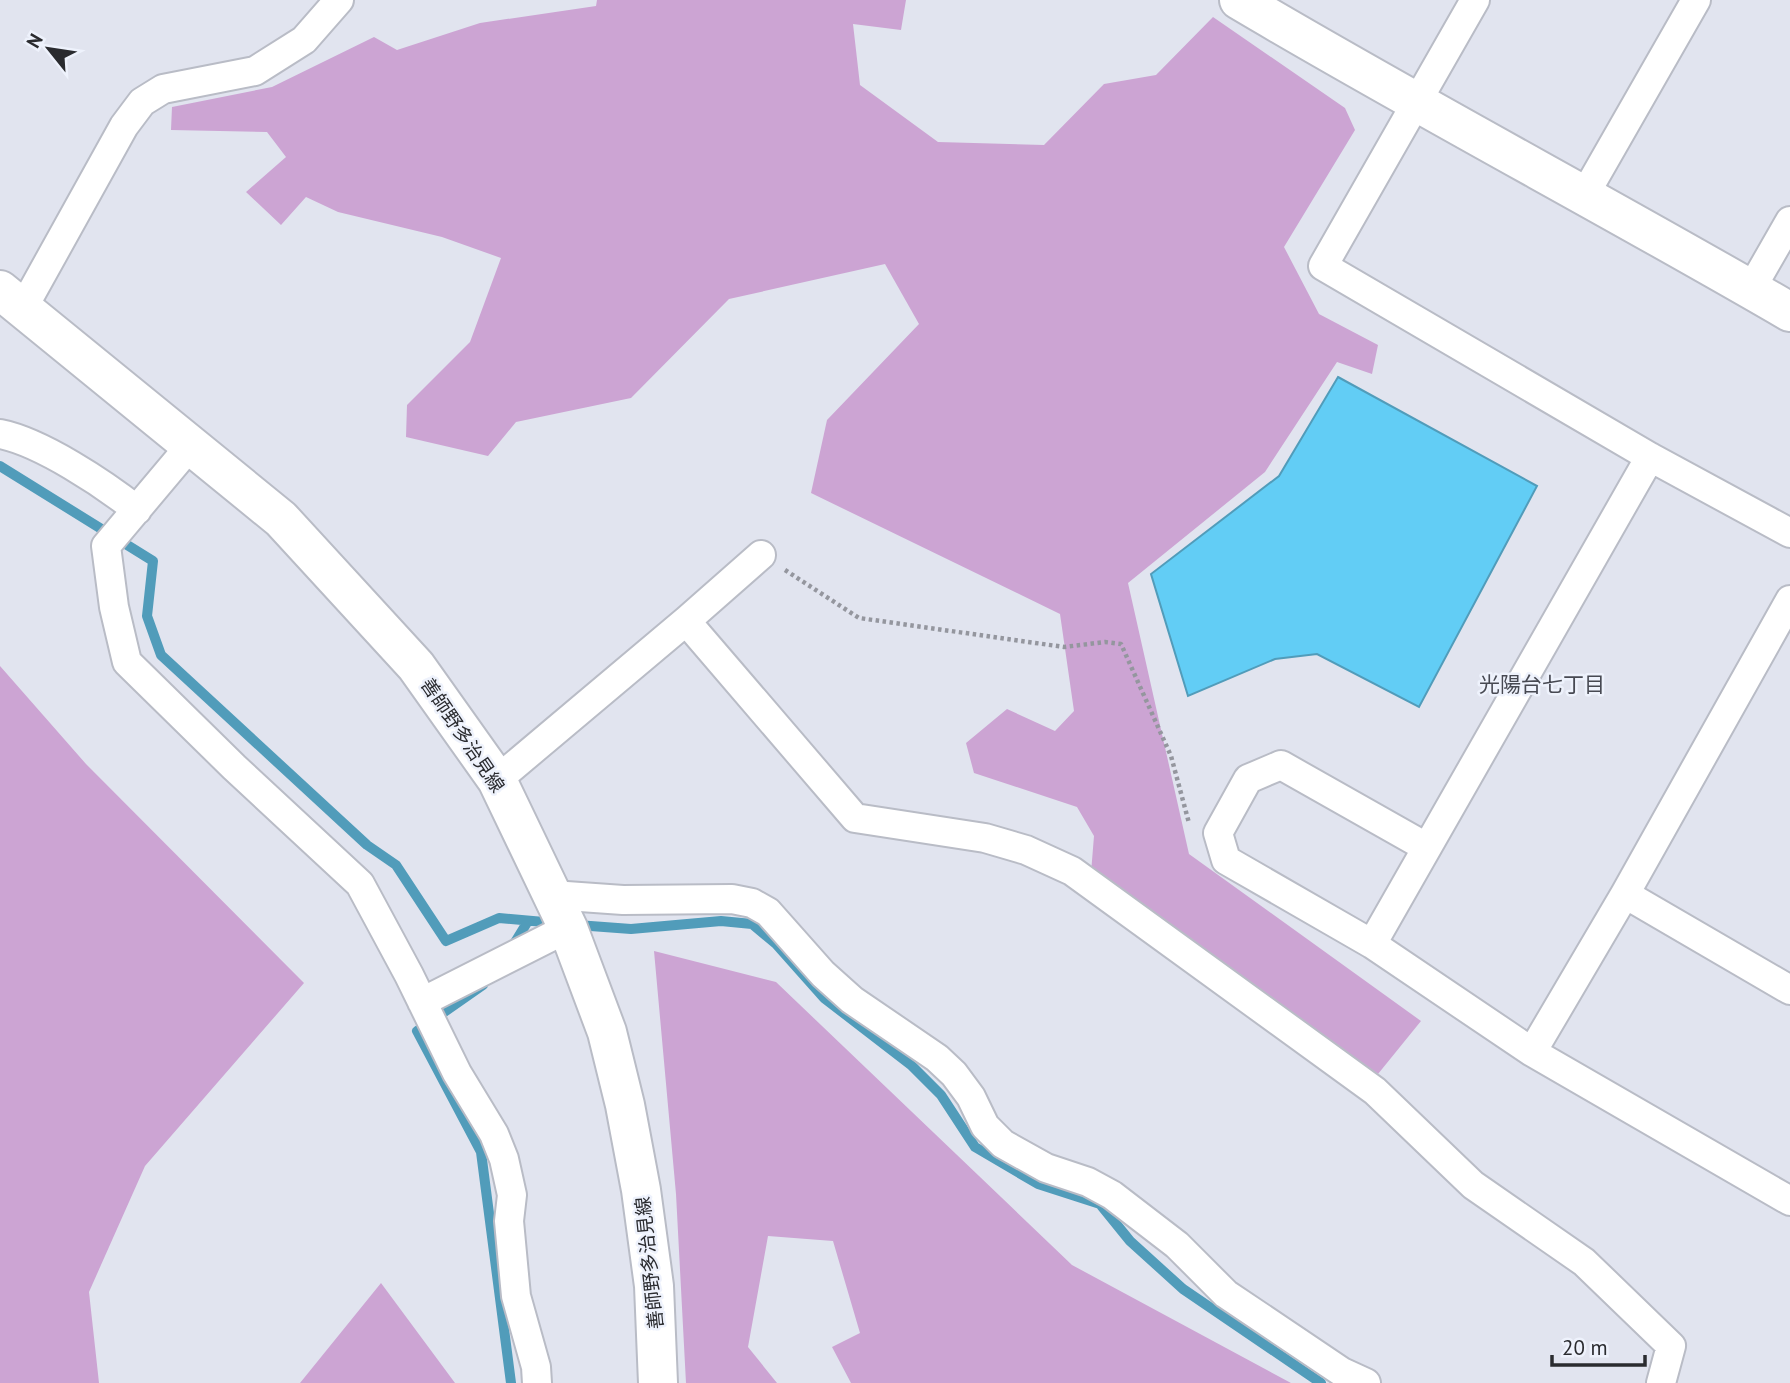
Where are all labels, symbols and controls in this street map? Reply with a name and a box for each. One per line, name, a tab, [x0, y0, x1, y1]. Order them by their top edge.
north arrow	[14, 14, 84, 84]
text: N	[21, 29, 48, 52]
district label: 光陽台七丁目	[1479, 671, 1605, 698]
street label: 善師野多治見線	[416, 673, 510, 797]
street label: 善師野多治見線	[630, 1196, 668, 1330]
scale bar	[1552, 1324, 1645, 1368]
text: 20 m	[1562, 1334, 1608, 1361]

